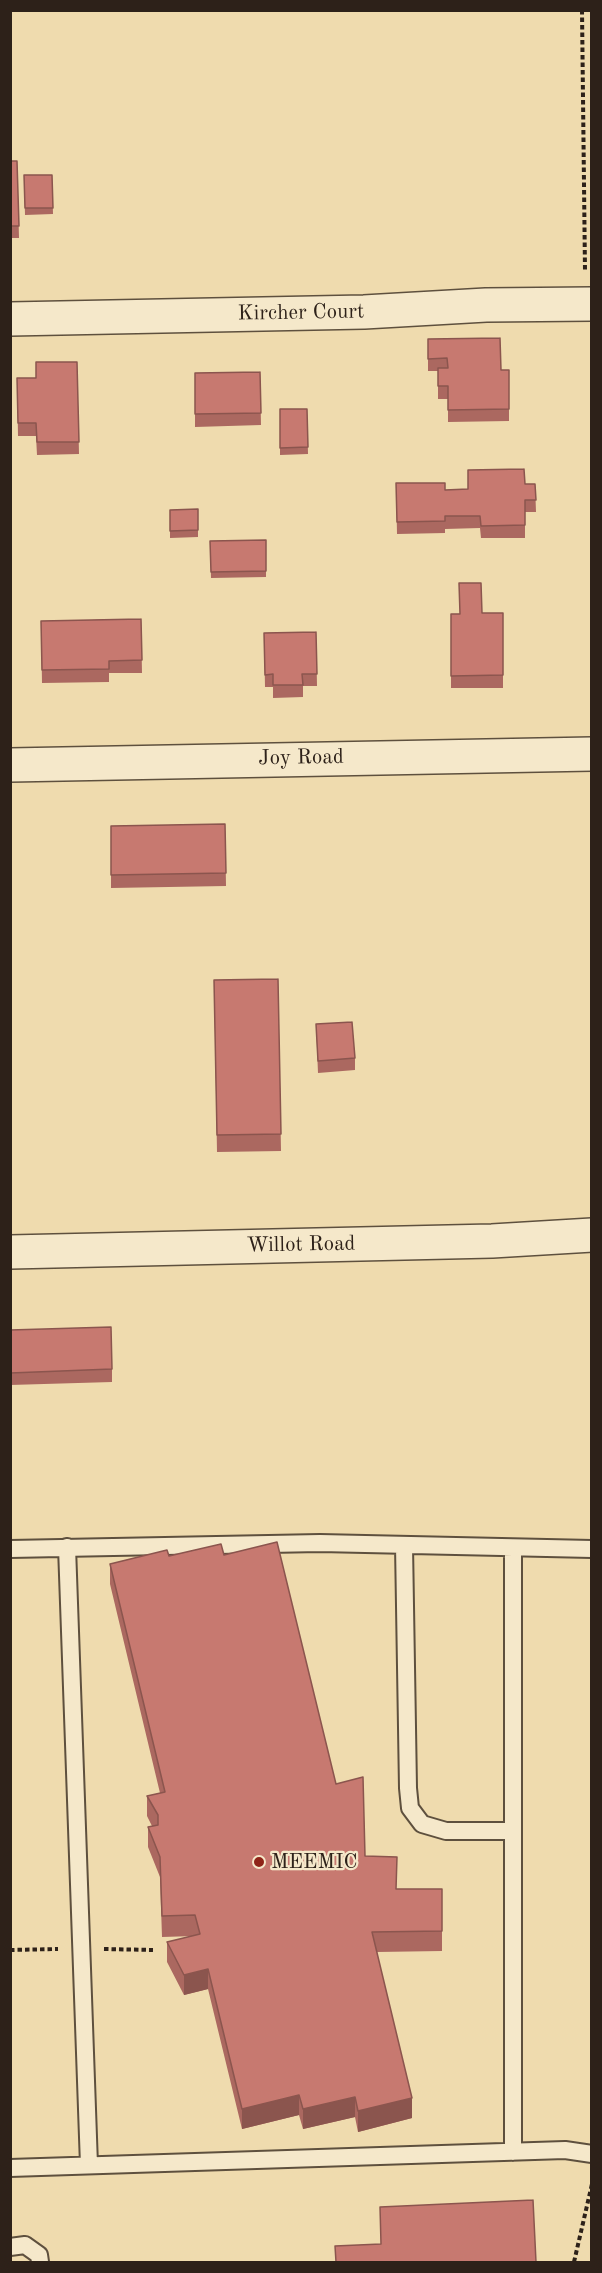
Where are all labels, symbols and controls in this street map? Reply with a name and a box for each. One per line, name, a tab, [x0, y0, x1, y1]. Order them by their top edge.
street label: Kircher Court	[238, 299, 364, 327]
street label: Joy Road	[258, 745, 344, 771]
street label: Willot Road	[246, 1231, 356, 1259]
place label: MEEMIC	[271, 1849, 358, 1875]
marker: MEEMIC	[252, 1855, 266, 1869]

